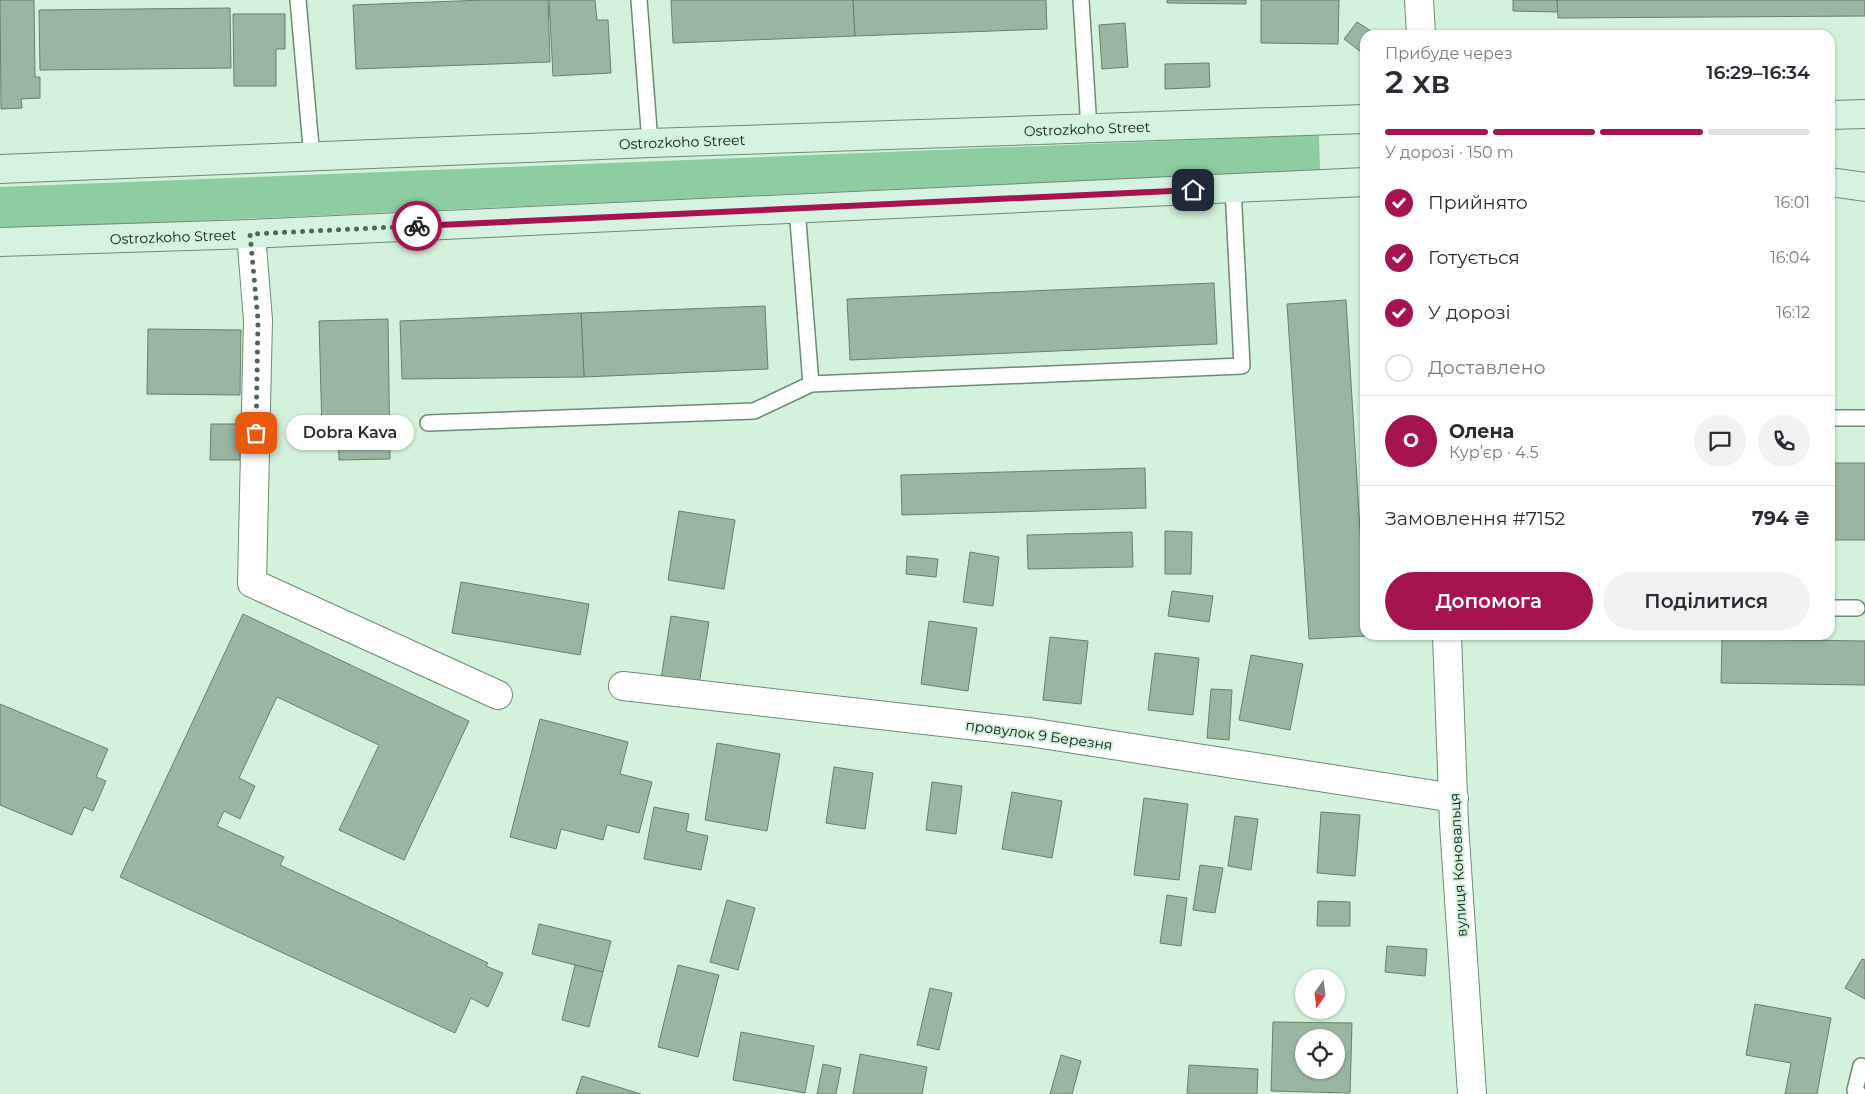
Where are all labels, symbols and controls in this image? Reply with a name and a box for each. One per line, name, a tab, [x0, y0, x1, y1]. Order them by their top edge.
text: Прибуде через	[1385, 44, 1512, 63]
text: 16:29–16:34	[1706, 61, 1810, 84]
text: 2 хв	[1385, 62, 1450, 101]
street label: Ostrozkoho Street	[1023, 118, 1151, 140]
street label: Ostrozkoho Street	[618, 131, 746, 153]
text: У дорозі · 150 m	[1385, 143, 1514, 162]
pin	[1172, 169, 1214, 211]
icon: home	[1179, 176, 1207, 204]
icon: check	[1385, 189, 1413, 217]
text: Прийнято	[1428, 191, 1528, 214]
text: 16:01	[1775, 193, 1810, 212]
courier	[392, 201, 442, 251]
icon: bike	[403, 212, 431, 240]
street label: Ostrozkoho Street	[109, 226, 237, 248]
icon: check	[1385, 244, 1413, 272]
text: Готується	[1428, 246, 1520, 269]
text: 16:04	[1770, 248, 1810, 267]
icon: check	[1385, 299, 1413, 327]
text: У дорозі	[1428, 301, 1511, 324]
text: 16:12	[1776, 303, 1810, 322]
text: Доставлено	[1428, 356, 1546, 379]
pin	[235, 412, 277, 454]
button: chat	[1694, 415, 1746, 467]
button: phone	[1758, 415, 1810, 467]
callout: Dobra Kava	[286, 416, 414, 450]
icon: bag	[242, 419, 270, 447]
text: Олена	[1449, 420, 1514, 443]
text: Dobra Kava	[303, 423, 397, 442]
text: О	[1403, 429, 1419, 452]
text: Кур’єр · 4.5	[1449, 443, 1539, 462]
text: Замовлення #7152	[1385, 507, 1565, 530]
text: 794 ₴	[1752, 507, 1810, 530]
button: Допомога	[1385, 572, 1593, 630]
button: Поділитися	[1603, 572, 1810, 630]
street label: провулок 9 Березня	[964, 716, 1114, 754]
street label: вулиця Коновальця	[1445, 792, 1471, 938]
north arrow	[1295, 969, 1345, 1019]
map controls	[1295, 969, 1345, 1079]
button: locate	[1295, 1029, 1345, 1079]

